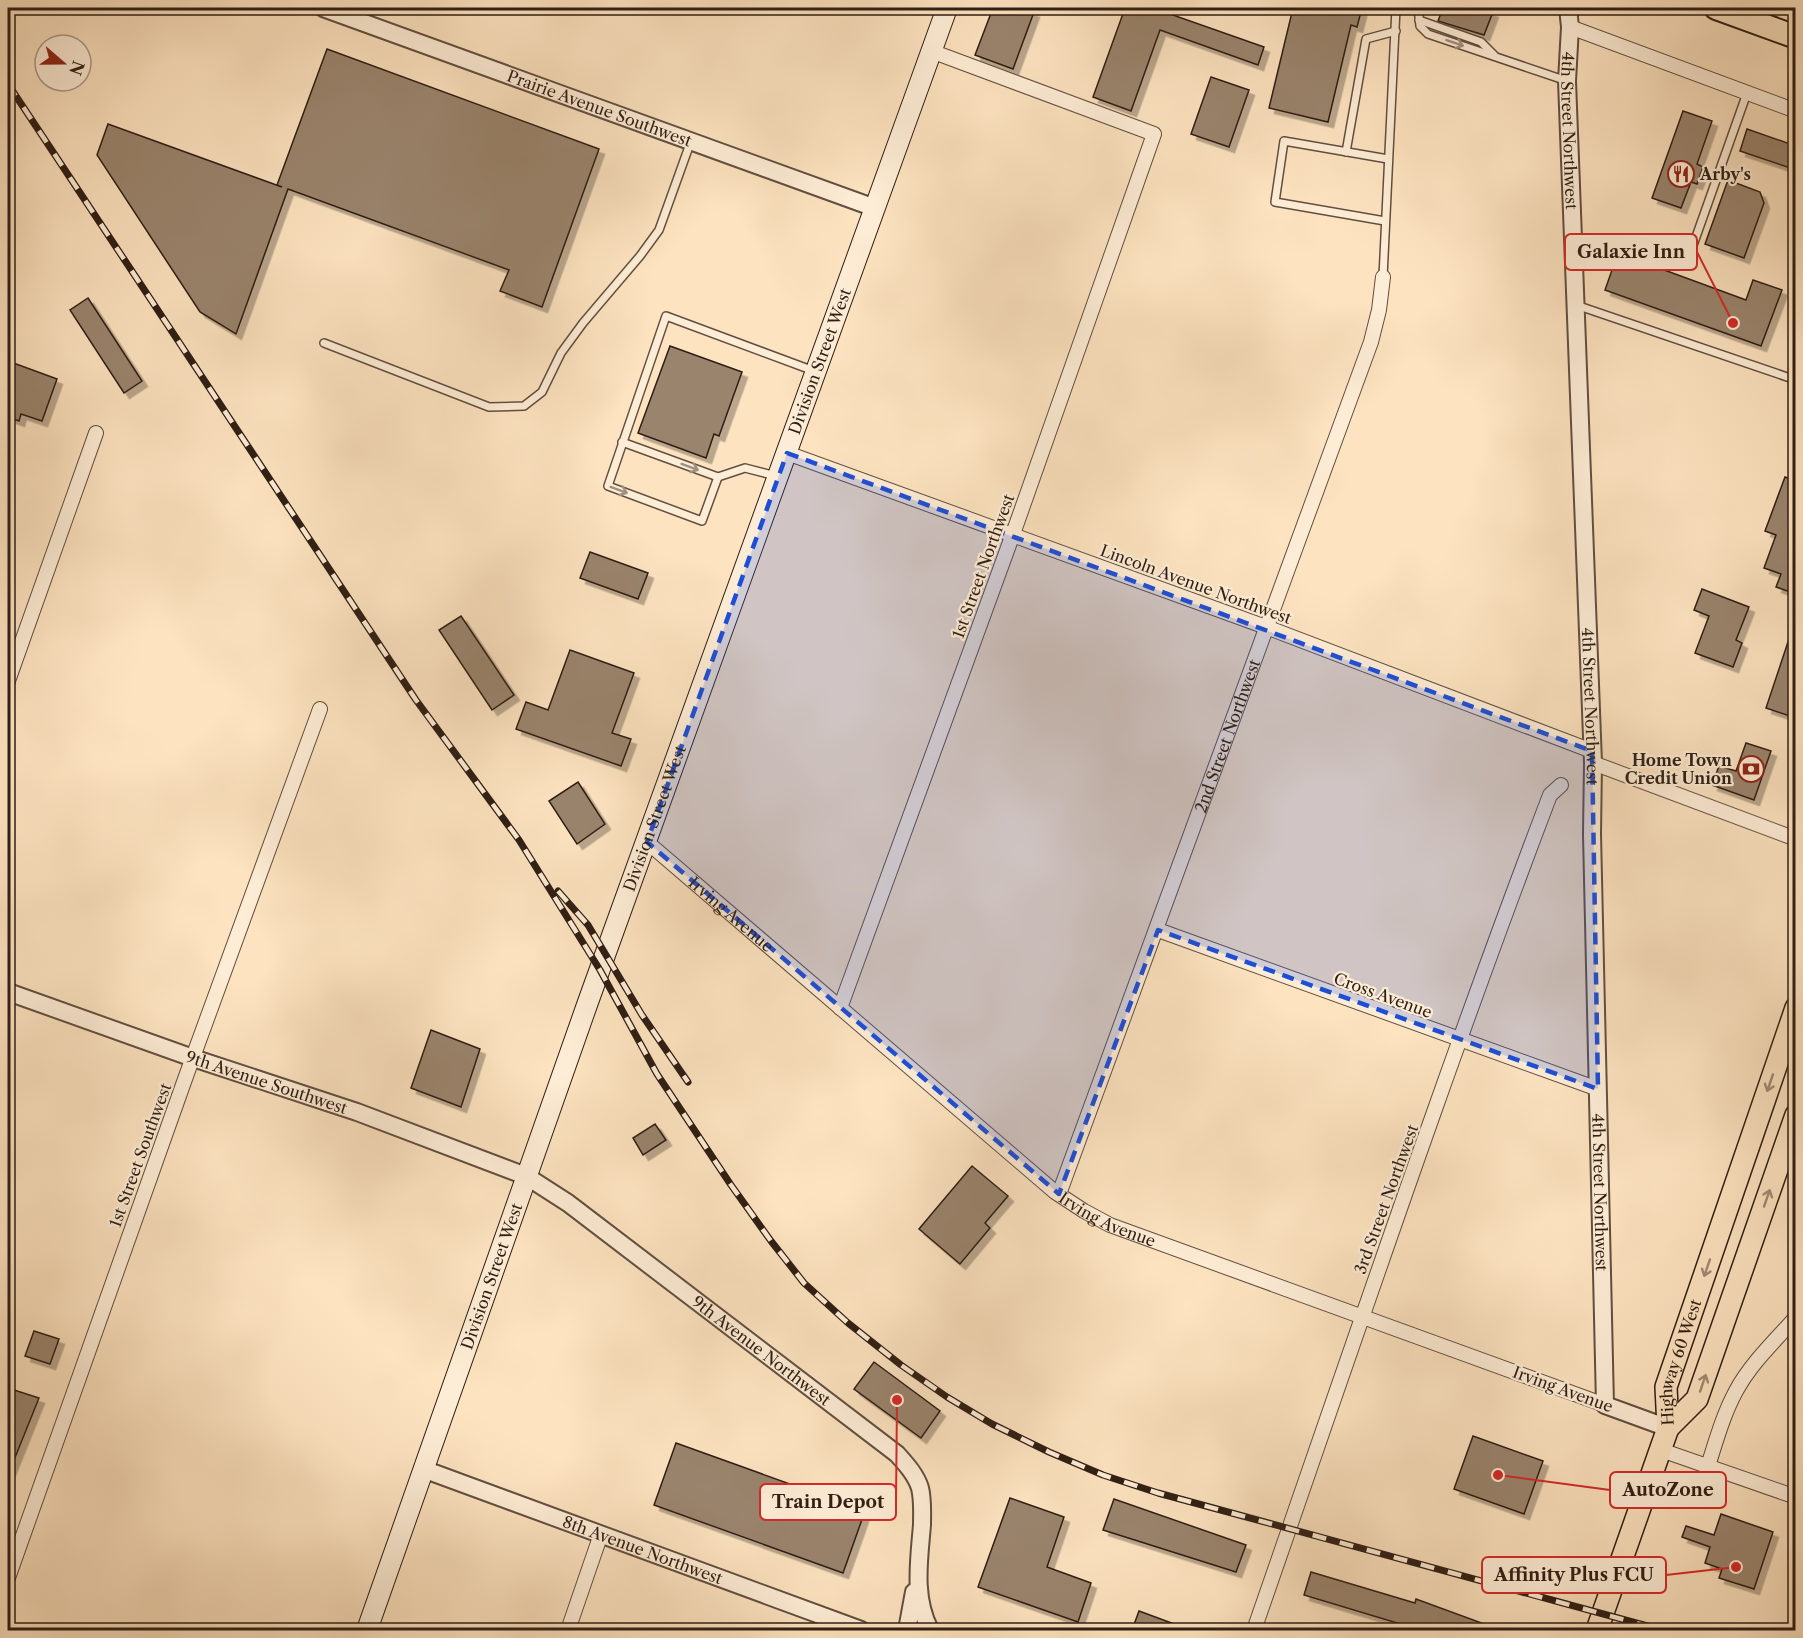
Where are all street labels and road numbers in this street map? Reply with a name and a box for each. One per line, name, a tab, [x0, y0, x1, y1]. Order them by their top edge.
street label: 4th Street Northwest	[1557, 51, 1582, 210]
street label: Prairie Avenue Southwest	[504, 66, 695, 151]
street label: Division Street West	[784, 285, 855, 437]
street label: 1st Street Northwest	[948, 491, 1019, 641]
street label: Lincoln Avenue Northwest	[1098, 540, 1295, 628]
street label: 4th Street Northwest	[1578, 627, 1603, 786]
street label: 2nd Street Northwest	[1190, 656, 1264, 815]
street label: Division Street West	[619, 742, 690, 894]
street label: Irving Avenue	[685, 872, 778, 956]
street label: Cross Avenue	[1331, 968, 1435, 1022]
street label: 9th Avenue Southwest	[183, 1046, 350, 1118]
street label: 1st Street Southwest	[105, 1080, 175, 1230]
street label: 4th Street Northwest	[1588, 1113, 1612, 1272]
street label: 3rd Street Northwest	[1350, 1121, 1423, 1277]
street label: Irving Avenue	[1055, 1187, 1158, 1251]
street label: Division Street West	[457, 1200, 527, 1352]
street label: 9th Avenue Northwest	[688, 1291, 835, 1410]
street label: Highway 60 West	[1656, 1296, 1706, 1426]
street label: Irving Avenue	[1510, 1362, 1616, 1416]
street label: 8th Avenue Northwest	[560, 1511, 726, 1588]

